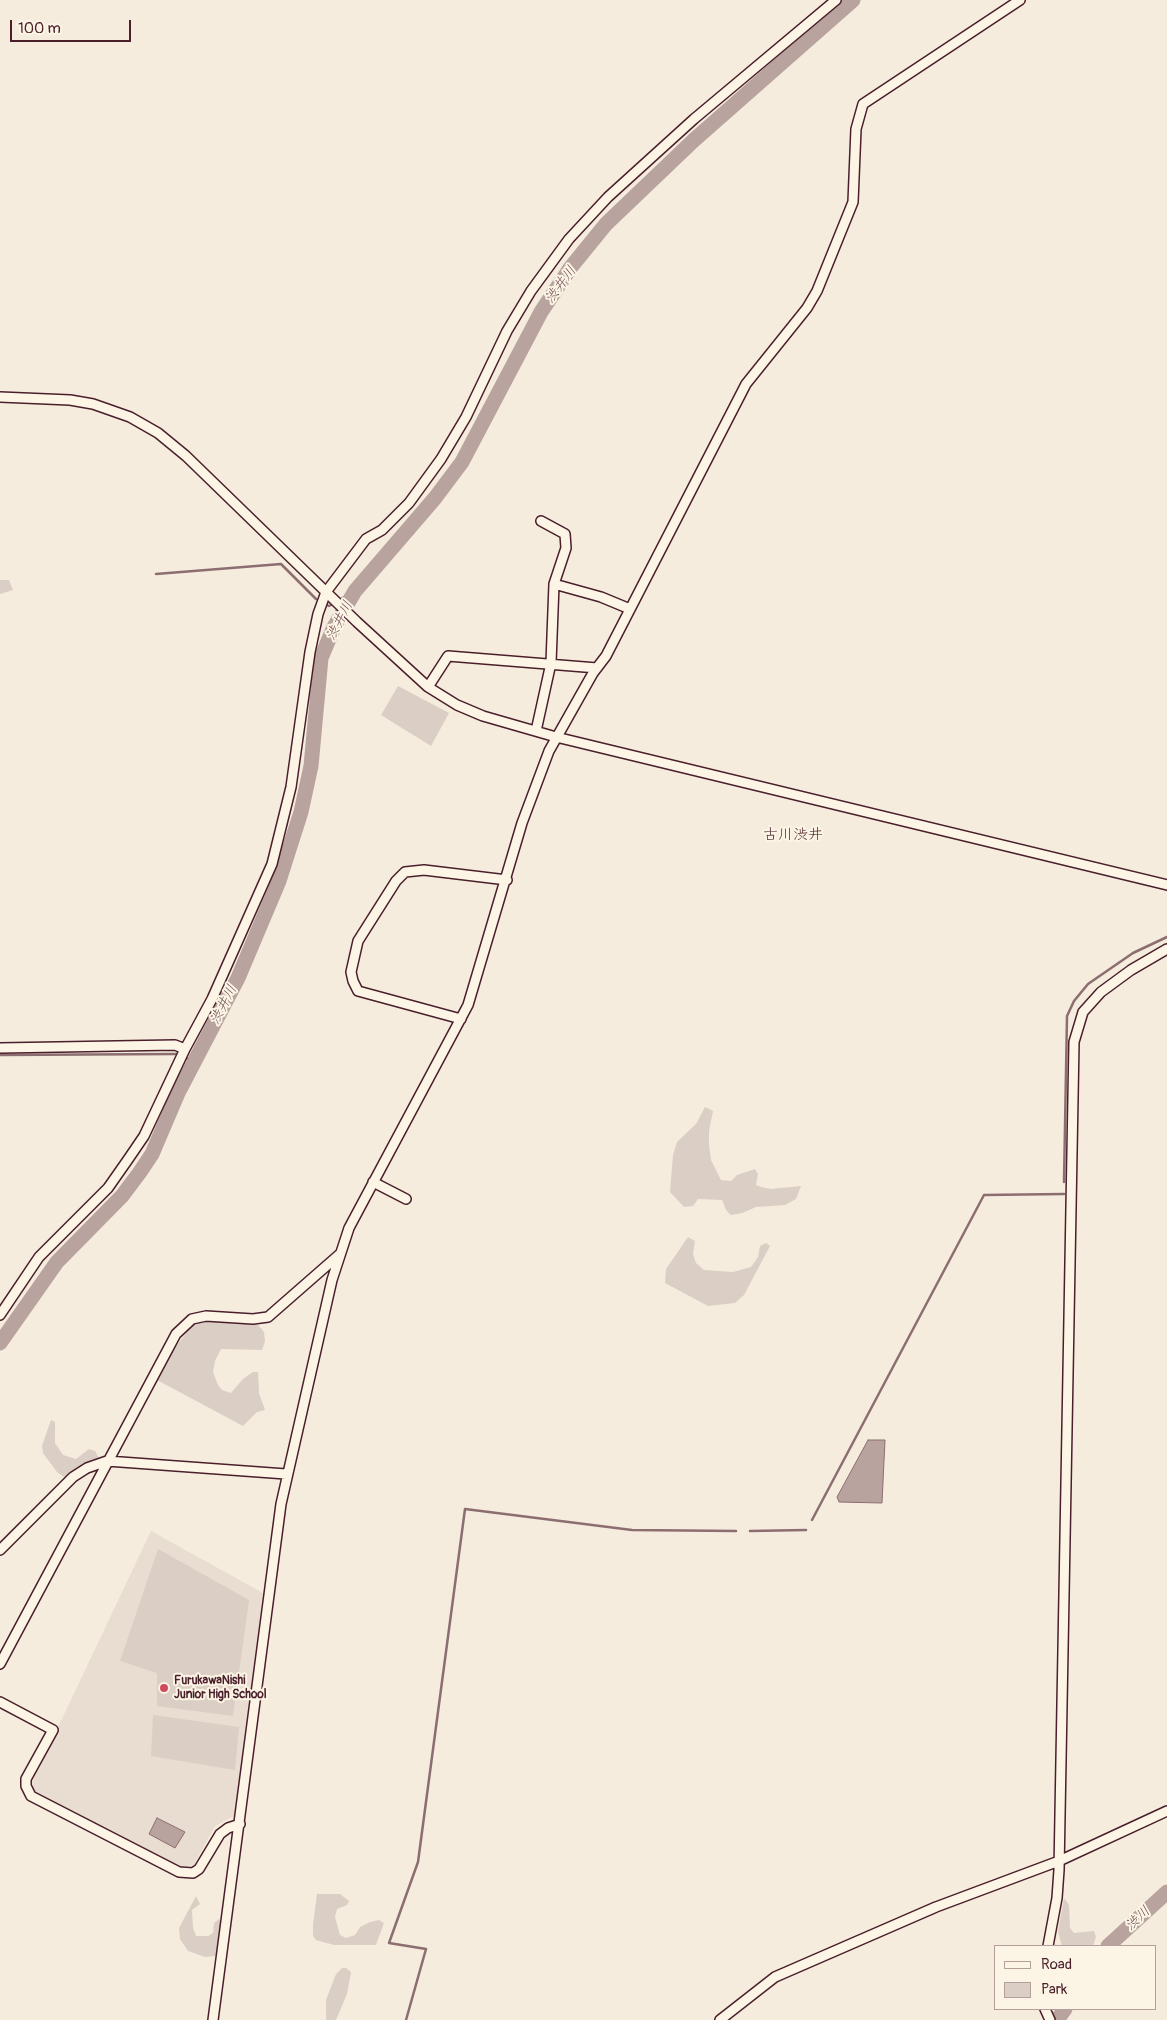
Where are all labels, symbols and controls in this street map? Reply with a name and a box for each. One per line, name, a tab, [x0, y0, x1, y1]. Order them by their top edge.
scale bar	[12, 10, 134, 42]
text: 100 m	[18, 19, 61, 38]
water label: 渋井川	[542, 263, 580, 307]
water label: 渋井川	[323, 598, 357, 644]
district label: 古川渋井	[763, 826, 823, 844]
water label: 渋井川	[207, 982, 241, 1028]
place label: FurukawaNishi Junior High School	[174, 1674, 267, 1702]
marker: FurukawaNishi Junior High School	[158, 1682, 170, 1694]
water label: 渋川	[1122, 1903, 1154, 1935]
legend	[994, 1945, 1157, 2010]
text: Road	[1041, 1955, 1072, 1974]
text: Park	[1041, 1980, 1067, 1999]

